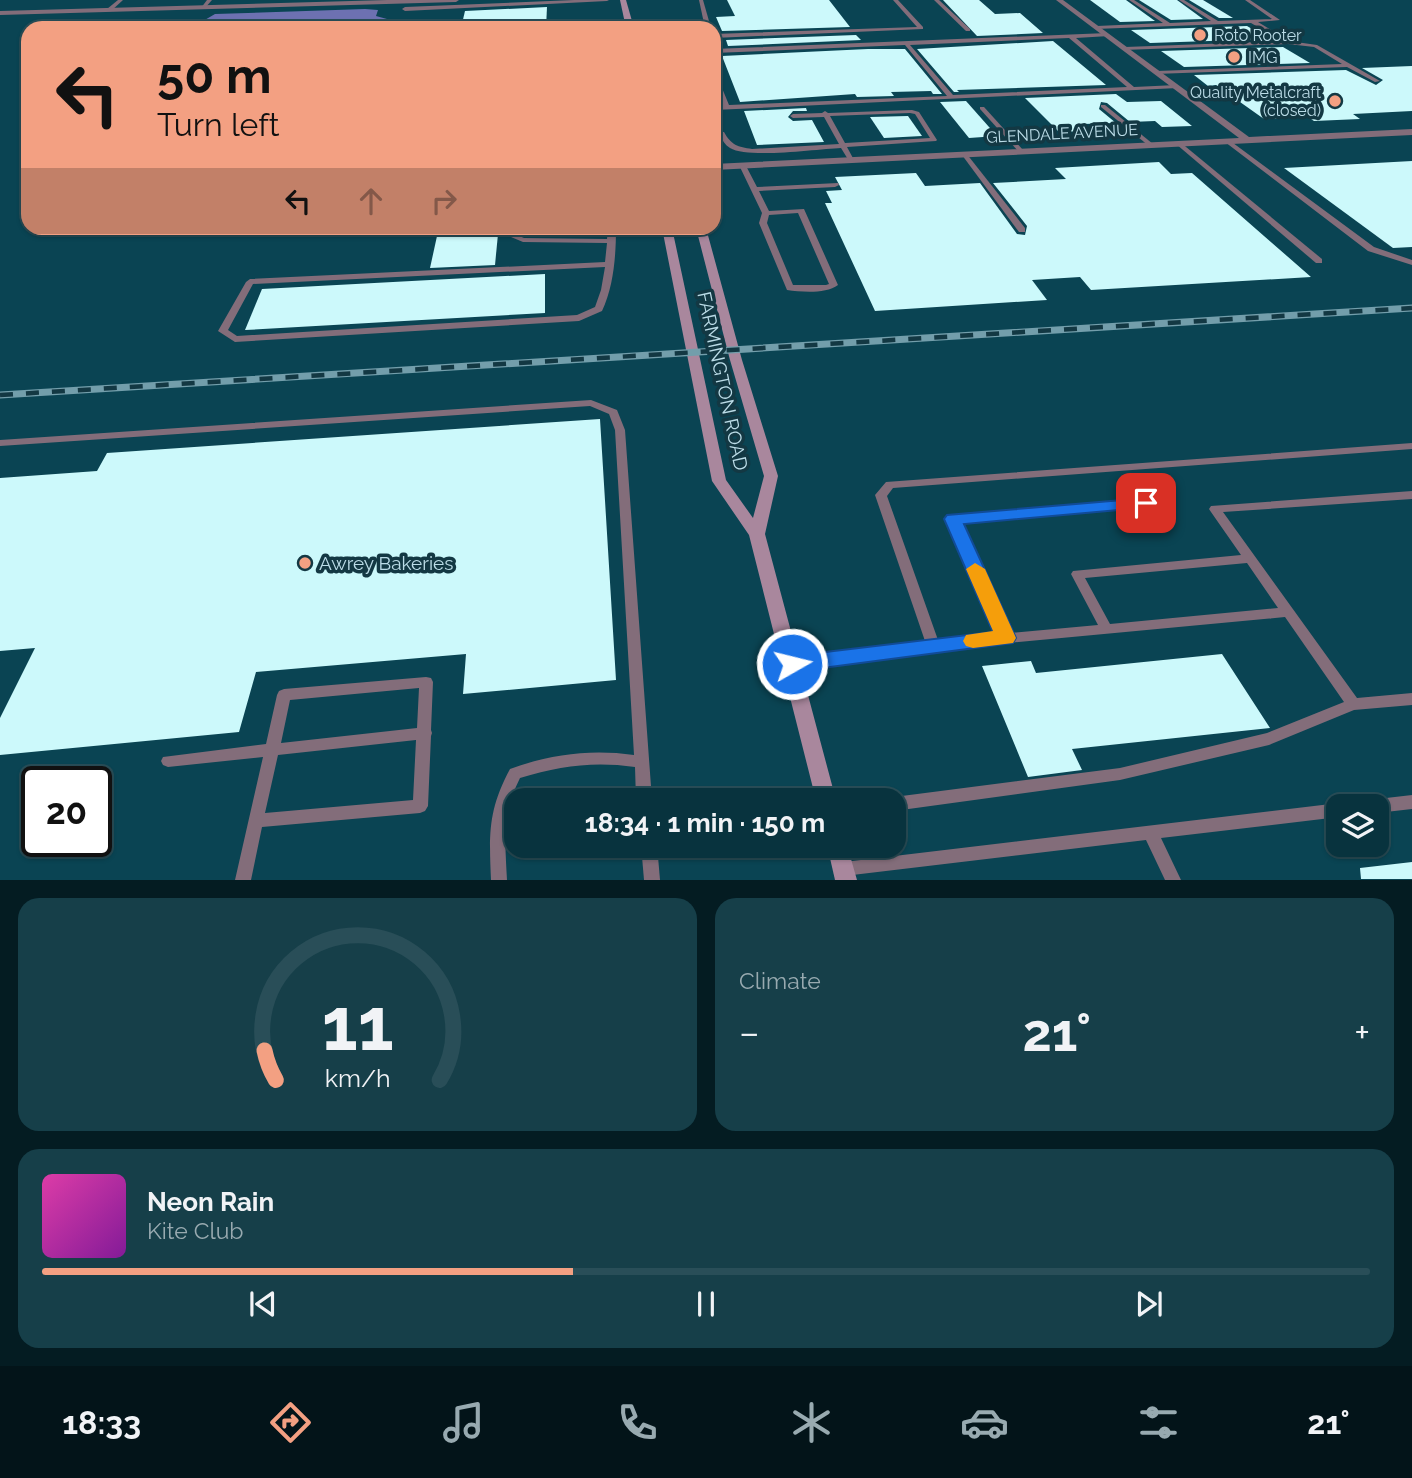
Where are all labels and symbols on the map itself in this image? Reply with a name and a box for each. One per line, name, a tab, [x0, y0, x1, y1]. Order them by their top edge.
place label: Roto Rooter	[1214, 26, 1302, 45]
marker: Roto Rooter	[1192, 27, 1208, 43]
place label: IMG	[1248, 48, 1277, 67]
marker: IMG	[1226, 49, 1242, 65]
place label: Quality Metalcraft (closed)	[1190, 83, 1322, 120]
marker: Quality Metalcraft (closed)	[1327, 93, 1343, 109]
street label: GLENDALE AVENUE	[986, 120, 1139, 147]
street label: FARMINGTON ROAD	[693, 290, 753, 472]
pin	[1116, 473, 1176, 533]
place label: Awrey Bakeries	[319, 552, 453, 574]
marker: Awrey Bakeries	[297, 555, 313, 571]
position arrow	[755, 627, 829, 701]
speed limit sign: 20	[21, 766, 112, 857]

